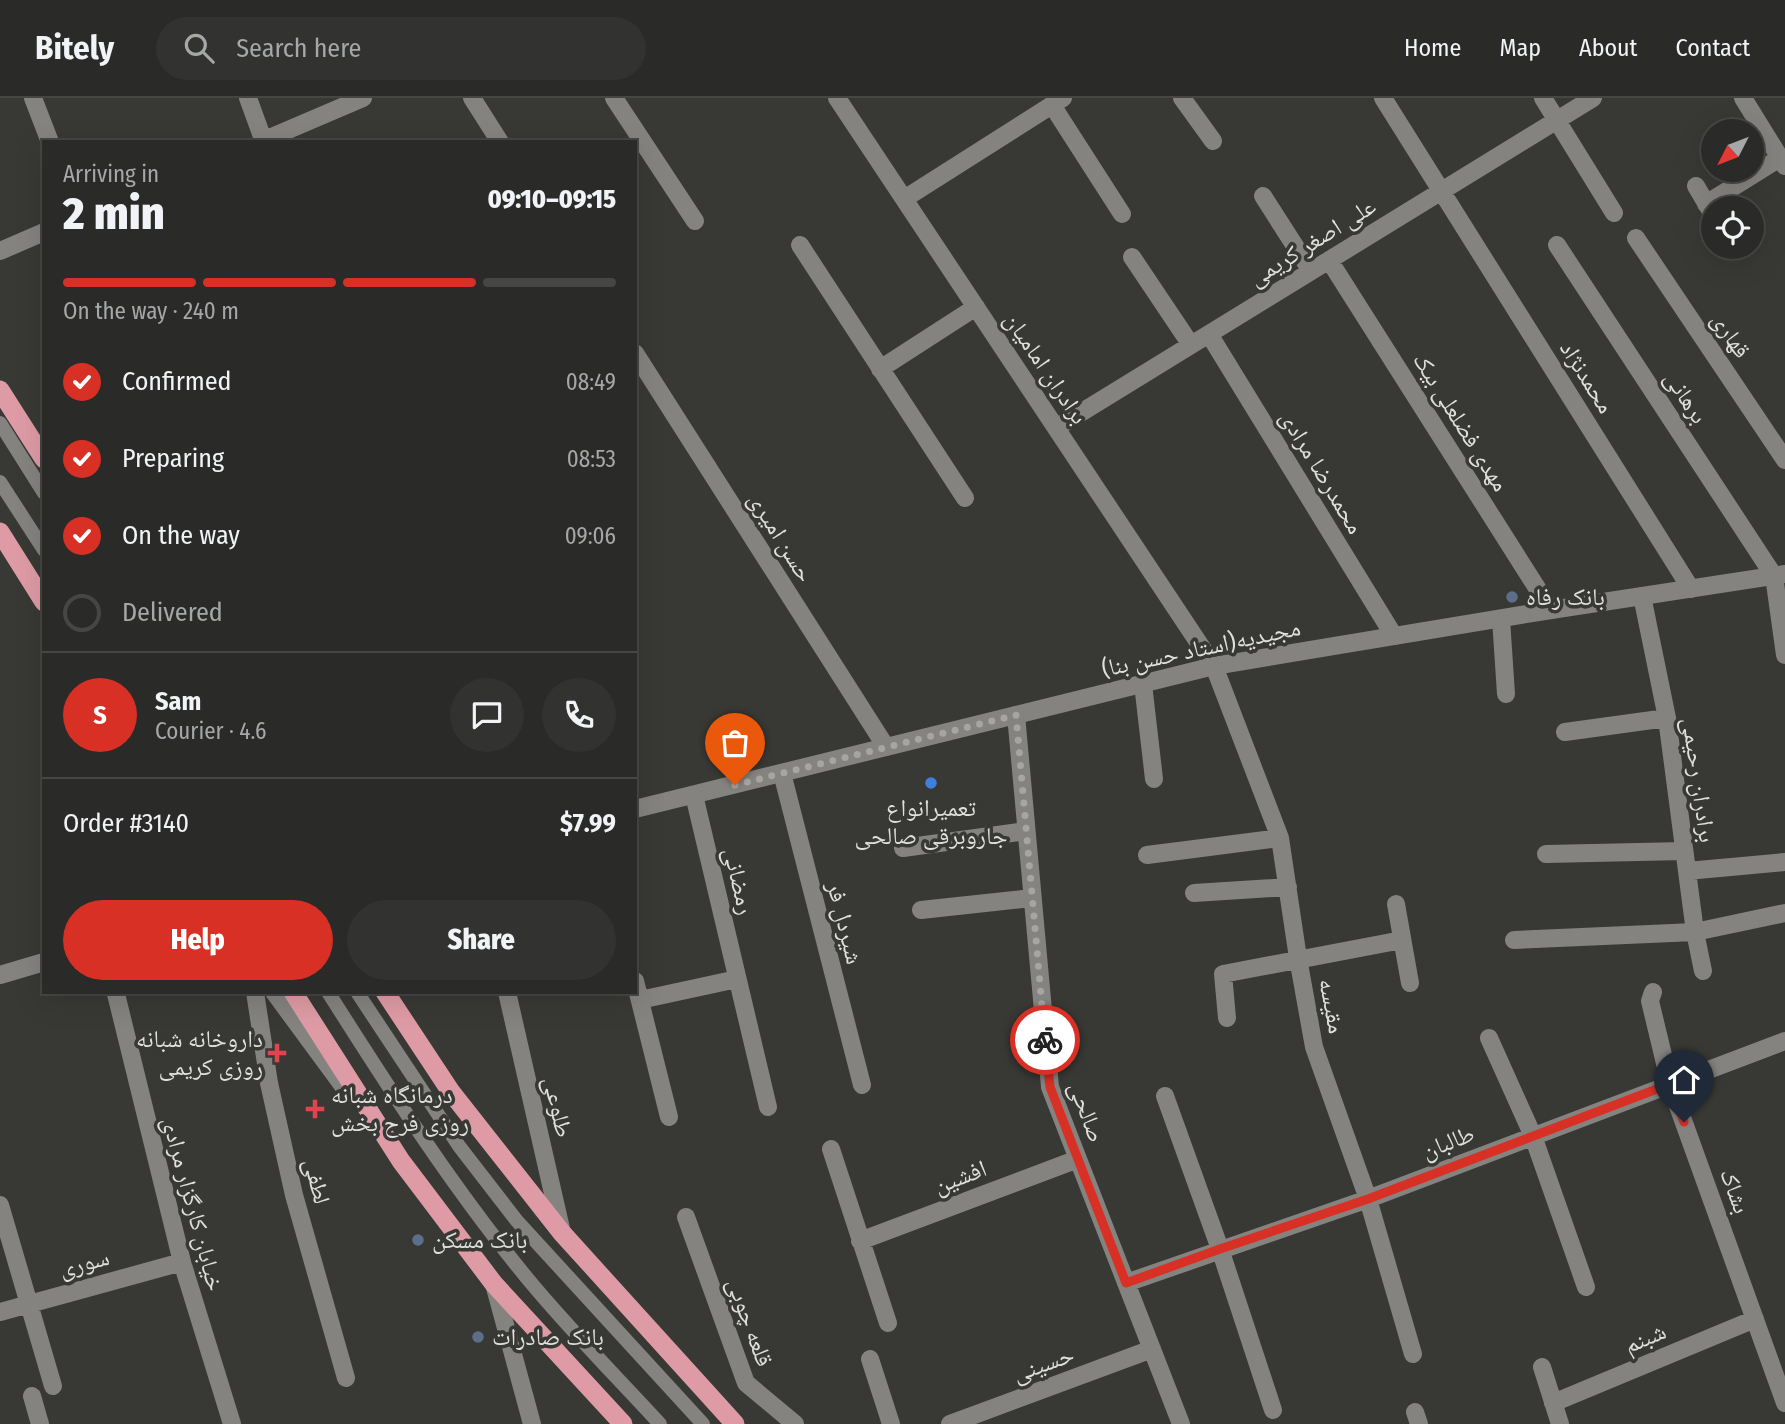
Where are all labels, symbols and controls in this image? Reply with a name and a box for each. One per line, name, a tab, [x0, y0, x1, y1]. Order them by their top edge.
search box	[156, 17, 646, 80]
text: Bitely	[35, 28, 114, 68]
icon: search	[180, 29, 218, 67]
text: Search here	[236, 33, 361, 64]
text: Home	[1404, 34, 1461, 62]
text: Map	[1499, 34, 1541, 62]
text: About	[1579, 34, 1637, 62]
text: Contact	[1675, 34, 1750, 62]
north arrow	[1701, 119, 1764, 182]
map controls	[1701, 119, 1764, 259]
text: Arriving in	[63, 160, 159, 188]
text: 09:10–09:15	[487, 184, 616, 215]
text: 2 min	[63, 186, 165, 241]
street label: علی اصغر کریمی	[1243, 192, 1381, 292]
button: locate	[1701, 196, 1764, 259]
text: On the way · 240 m	[63, 297, 239, 325]
street label: برادران امامیان	[998, 307, 1094, 429]
street label: قهاری	[1706, 307, 1756, 363]
street label: محمدنژاد	[1554, 336, 1620, 418]
street label: مهدی فضلعلی بیک	[1407, 347, 1515, 497]
icon: check	[63, 363, 101, 401]
street label: برهانی	[1659, 365, 1713, 429]
text: Confirmed	[122, 366, 232, 397]
text: 08:49	[566, 368, 616, 396]
street label: محمدرضا مرادی	[1274, 405, 1370, 539]
icon: check	[63, 440, 101, 478]
text: Preparing	[122, 443, 224, 474]
text: 08:53	[567, 445, 616, 473]
street label: حسن امیری	[742, 487, 820, 587]
icon: check	[63, 517, 101, 555]
text: On the way	[122, 520, 240, 551]
text: 09:06	[565, 522, 616, 550]
place label: بانک رفاه	[1526, 583, 1605, 611]
marker: بانک رفاه	[1504, 589, 1520, 605]
text: Delivered	[122, 597, 223, 628]
street label: مجیدیه(استاد حسن بنا)	[1099, 613, 1303, 683]
button: chat	[450, 678, 524, 752]
button: phone	[542, 678, 616, 752]
text: Sam	[155, 686, 201, 717]
text: S	[93, 700, 107, 731]
pin	[705, 713, 765, 785]
street label: برادران رحیمی	[1676, 716, 1722, 844]
text: Courier · 4.6	[155, 717, 266, 745]
icon: bag	[716, 724, 754, 762]
marker: تعمیرانواع جاروبرقی صالحی	[923, 775, 939, 791]
place label: تعمیرانواع جاروبرقی صالحی	[855, 794, 1007, 850]
text: Order #3140	[63, 808, 189, 839]
text: $7.99	[560, 808, 616, 839]
street label: رمضانی	[718, 845, 760, 917]
street label: شیردل فر	[821, 878, 869, 967]
button: Help	[63, 900, 333, 980]
button: Share	[347, 900, 616, 980]
street label: مقیسه	[1313, 976, 1351, 1036]
courier	[1010, 1005, 1080, 1075]
icon: bike	[1026, 1021, 1064, 1059]
place label: داروخانه شبانه روزی کریمی	[136, 1025, 263, 1081]
marker: داروخانه شبانه روزی کریمی	[269, 1045, 285, 1061]
pin	[1654, 1050, 1714, 1122]
icon: home	[1665, 1061, 1703, 1099]
street label: طلوعی	[537, 1074, 579, 1140]
street label: صالحی	[1063, 1078, 1111, 1146]
place label: درمانگاه شبانه روزی فرح بخش	[331, 1081, 469, 1138]
marker: درمانگاه شبانه روزی فرح بخش	[305, 1099, 325, 1119]
street label: خیابان کارگزار مرادی	[156, 1114, 230, 1294]
street label: طالبان	[1418, 1119, 1478, 1165]
street label: افشین	[930, 1154, 990, 1200]
street label: لطفی	[298, 1155, 336, 1207]
street label: بشاک	[1714, 1165, 1756, 1217]
place label: بانک مسکن	[432, 1226, 527, 1254]
marker: بانک مسکن	[410, 1232, 426, 1248]
street label: سوری	[56, 1243, 112, 1283]
street label: قلعه چوبی	[721, 1274, 779, 1370]
street label: شبنم	[1620, 1317, 1671, 1361]
place label: بانک صادرات	[492, 1323, 604, 1351]
marker: بانک صادرات	[470, 1329, 486, 1345]
street label: حسینی	[1008, 1340, 1078, 1388]

